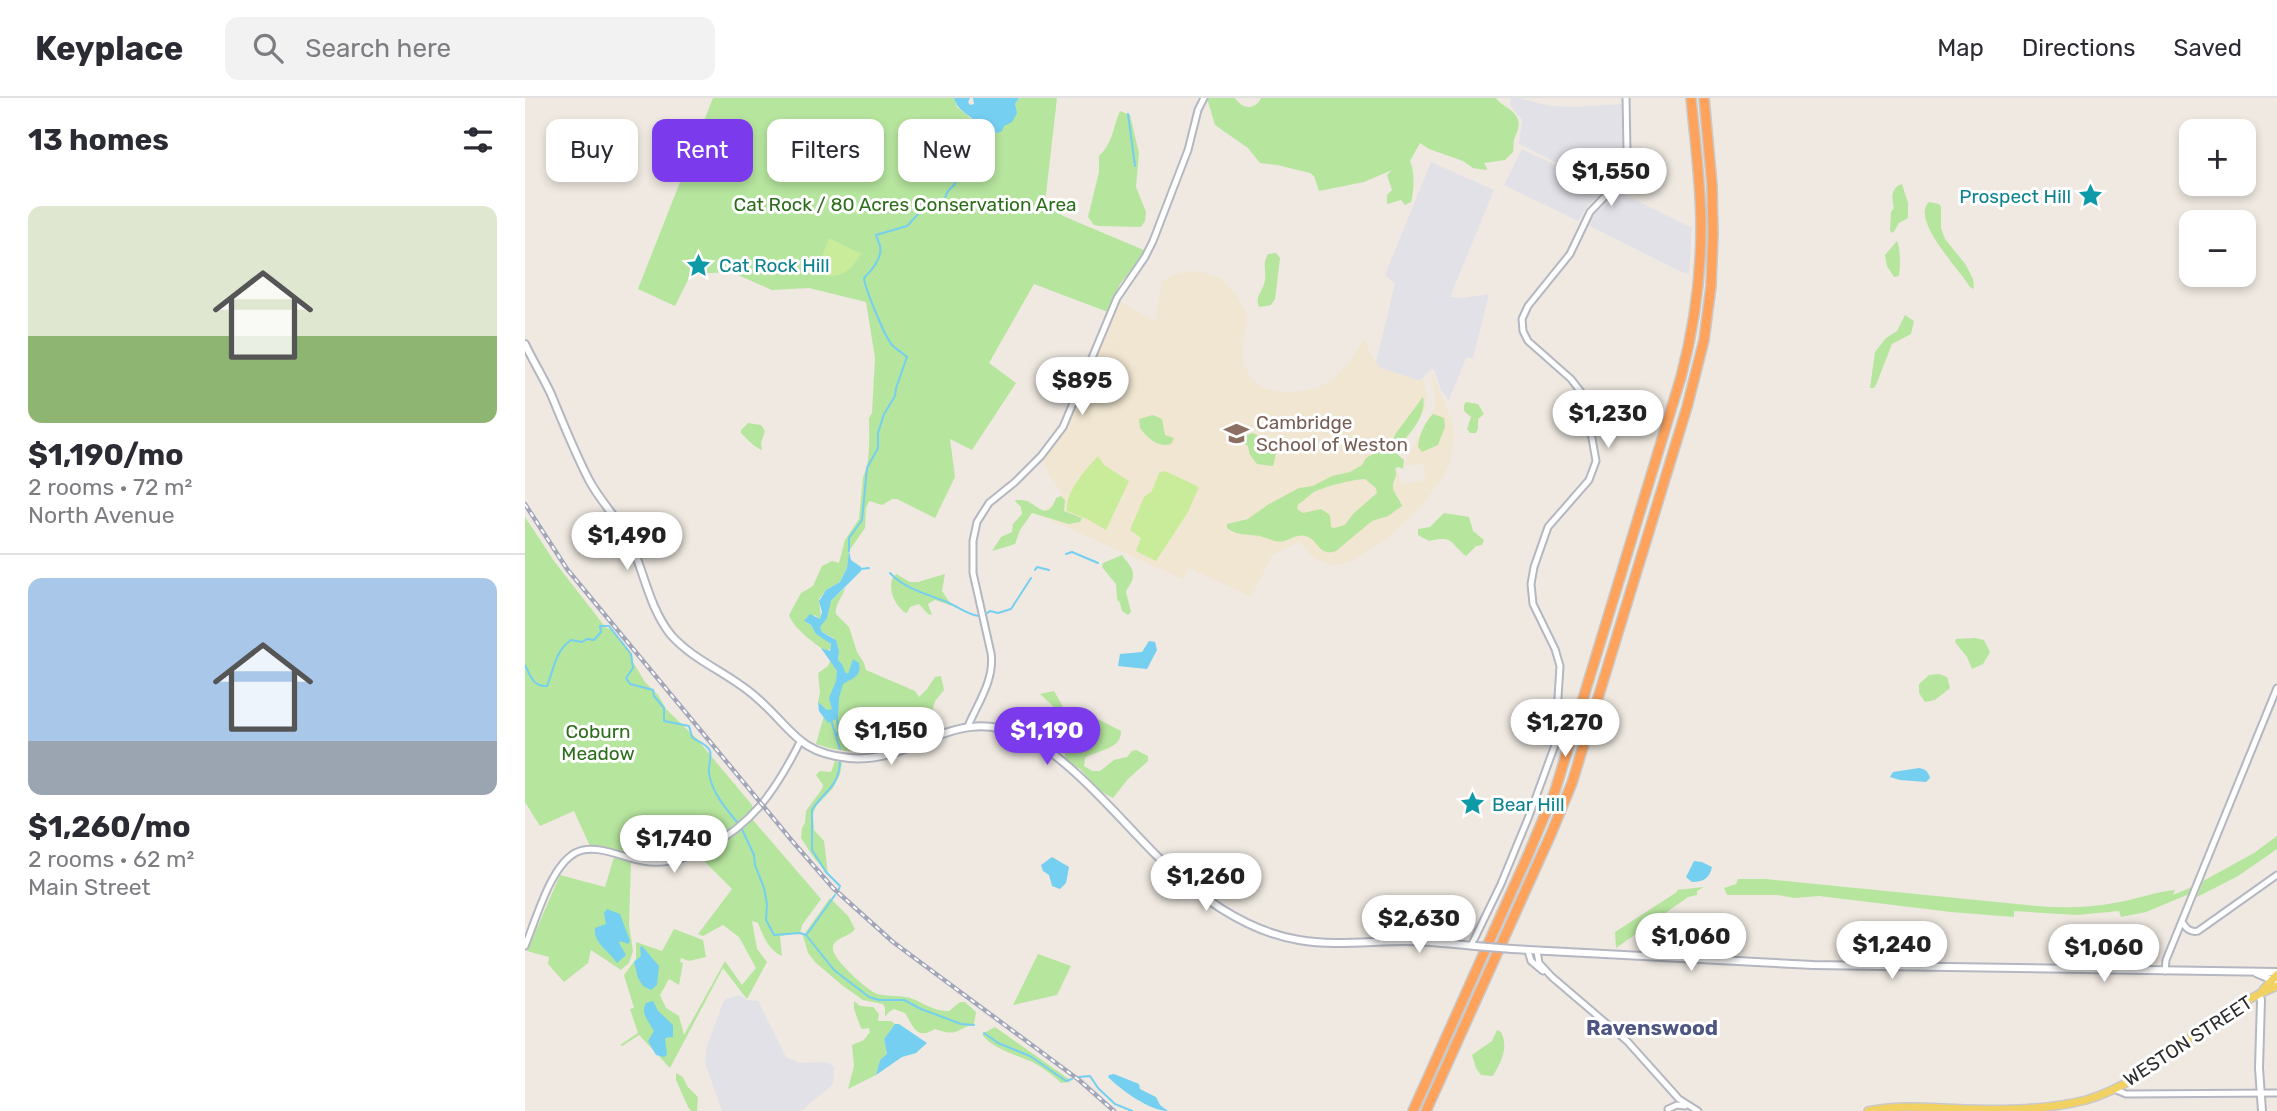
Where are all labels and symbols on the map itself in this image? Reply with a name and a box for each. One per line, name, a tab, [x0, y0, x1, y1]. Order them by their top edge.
pin: $1,550	[1554, 148, 1668, 208]
place icon: Prospect Hill	[2077, 182, 2105, 210]
place label: Prospect Hill	[1959, 185, 2071, 208]
park label: Cat Rock / 80 Acres Conservation Area	[733, 193, 1077, 216]
place icon: Cat Rock Hill	[685, 251, 713, 279]
place label: Cat Rock Hill	[719, 254, 830, 277]
pin: $895	[1041, 358, 1123, 417]
pin: $1,230	[1551, 390, 1665, 450]
place label: Cambridge School of Weston	[1256, 411, 1408, 456]
school or university icon: Cambridge School of Weston	[1222, 419, 1250, 447]
pin: $1,490	[570, 512, 684, 572]
pin: $1,270	[1508, 700, 1622, 759]
pin: $1,150	[834, 708, 948, 767]
pin: $1,190	[990, 708, 1104, 767]
park label: Coburn Meadow	[561, 720, 635, 765]
place icon: Bear Hill	[1458, 790, 1486, 818]
place label: Bear Hill	[1492, 793, 1565, 816]
pin: $1,740	[617, 816, 731, 875]
pin: $1,260	[1149, 854, 1263, 913]
pin: $2,630	[1362, 896, 1476, 955]
pin: $1,060	[1634, 914, 1748, 973]
pin: $1,240	[1835, 922, 1949, 981]
pin: $1,060	[2047, 924, 2161, 984]
street label: WESTON STREET	[2119, 991, 2257, 1091]
district label: Ravenswood	[1586, 1015, 1718, 1040]

